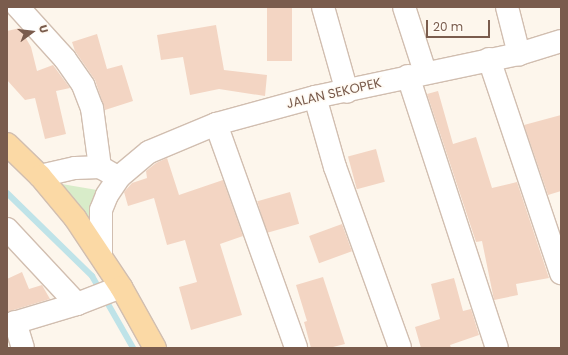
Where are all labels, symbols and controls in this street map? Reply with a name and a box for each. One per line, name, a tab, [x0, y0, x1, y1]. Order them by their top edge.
north arrow	[12, 12, 52, 52]
scale bar	[428, 12, 492, 38]
text: 20 m	[433, 18, 463, 35]
text: U	[35, 23, 52, 35]
street label: JALAN SEKOPEK	[285, 75, 383, 113]

